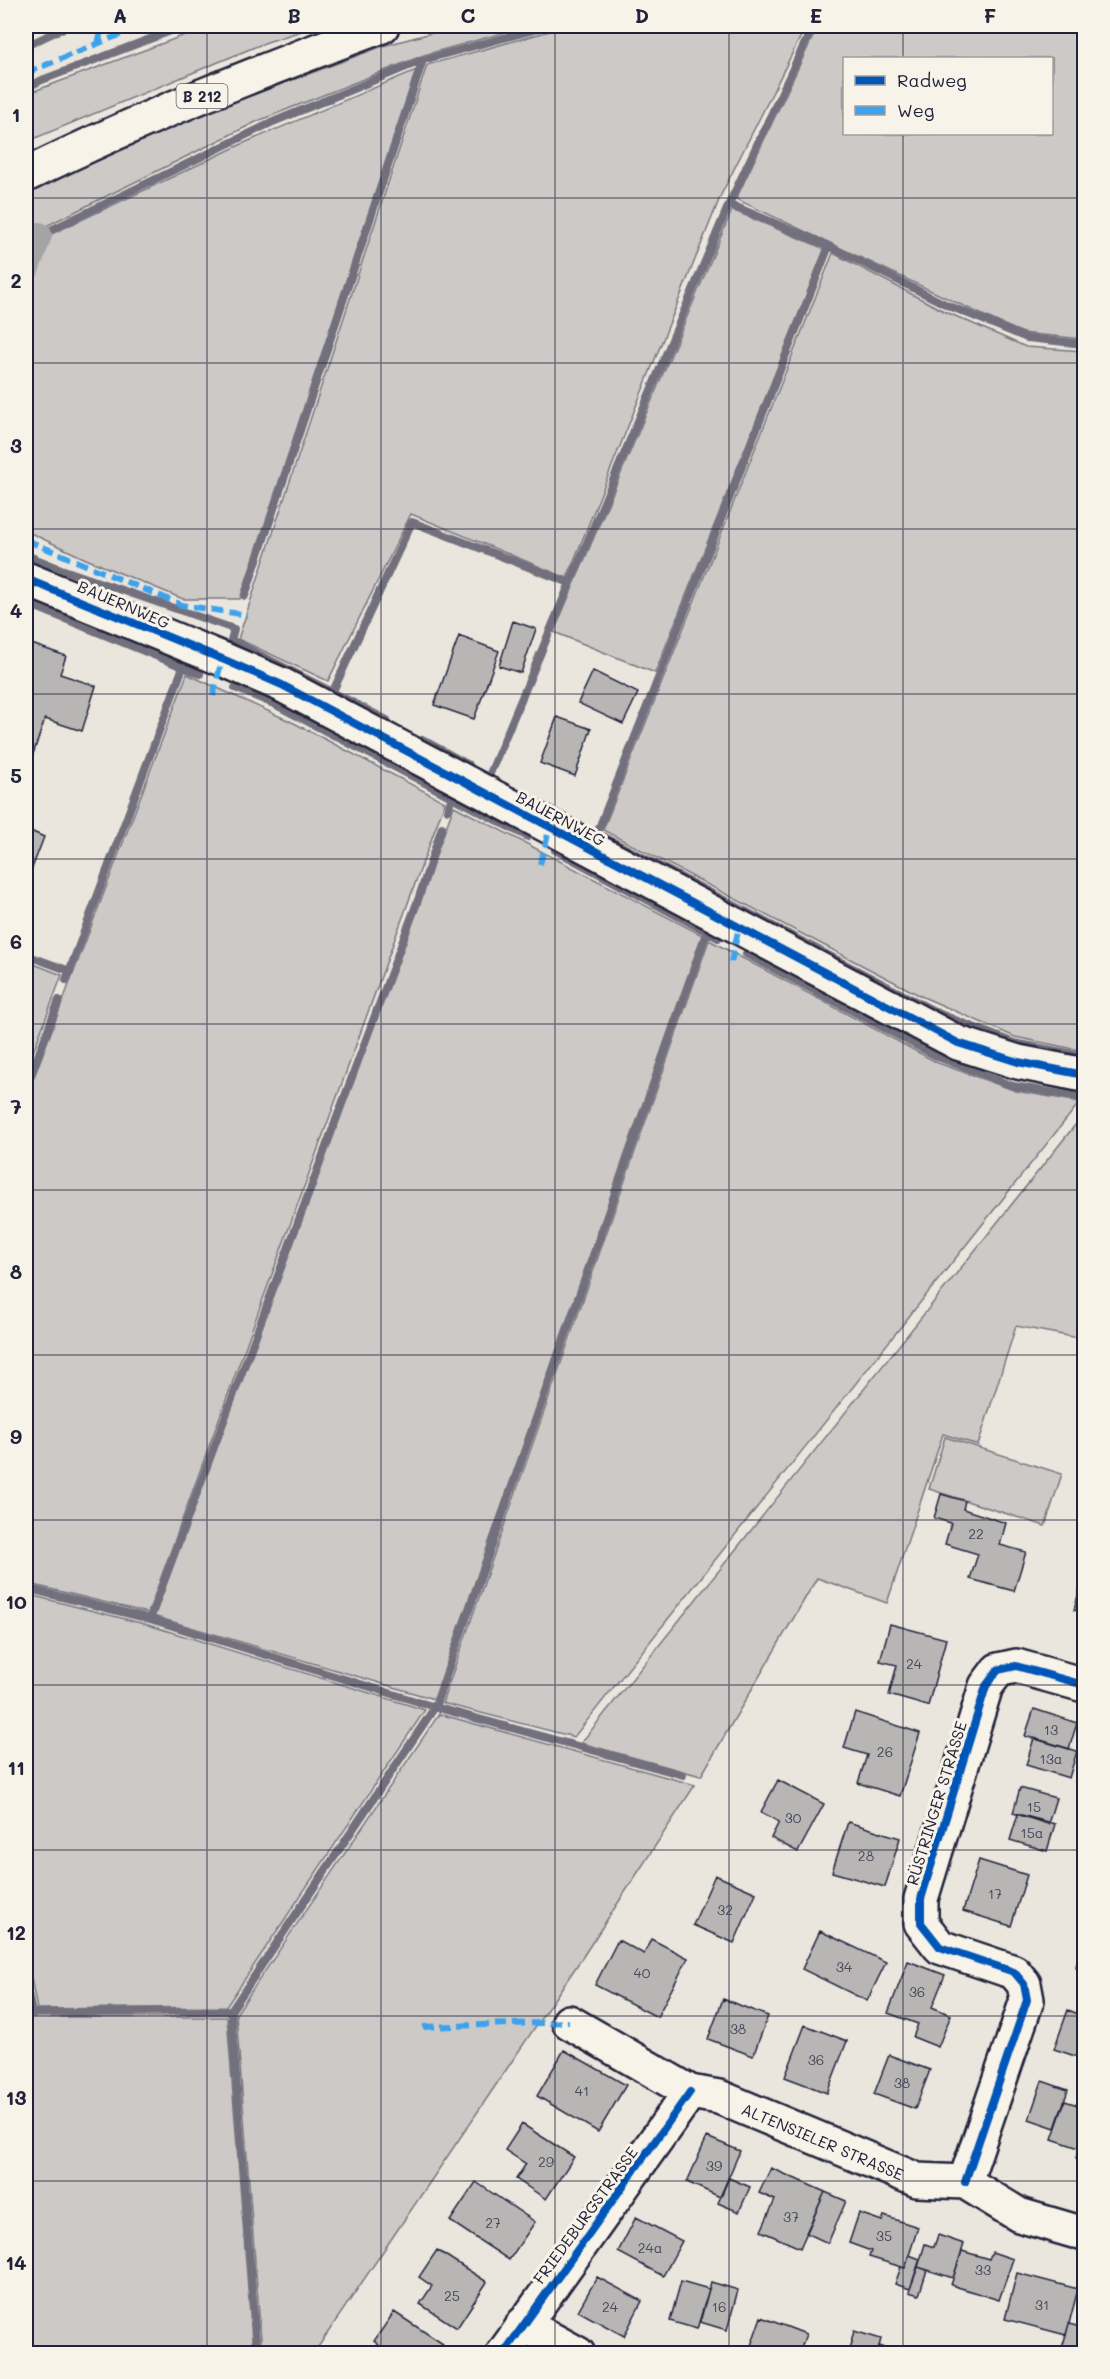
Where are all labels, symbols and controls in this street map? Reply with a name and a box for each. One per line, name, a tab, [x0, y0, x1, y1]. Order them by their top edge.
text: A	[113, 2, 127, 28]
text: B	[287, 2, 301, 28]
text: C	[461, 2, 476, 28]
text: D	[635, 2, 649, 28]
text: E	[810, 2, 822, 28]
text: F	[984, 2, 997, 28]
legend	[843, 57, 1053, 135]
text: Radweg	[897, 68, 967, 92]
road number: B 212	[176, 84, 228, 108]
text: Weg	[897, 98, 934, 122]
text: 1	[12, 101, 20, 127]
text: 2	[10, 267, 22, 293]
text: 3	[10, 432, 22, 458]
street label: BAUERNWEG	[75, 575, 173, 633]
text: 4	[10, 597, 23, 623]
text: 5	[10, 762, 22, 788]
street label: BAUERNWEG	[513, 786, 609, 850]
text: 6	[10, 928, 22, 954]
text: 7	[10, 1093, 22, 1119]
text: 8	[10, 1258, 22, 1284]
text: 9	[10, 1423, 22, 1449]
house number: 22	[968, 1524, 984, 1543]
text: 10	[5, 1588, 27, 1614]
house number: 24	[906, 1654, 923, 1673]
street label: RÜSTRINGER STRASSE	[901, 1718, 971, 1888]
house number: 13	[1044, 1720, 1058, 1739]
house number: 26	[877, 1742, 893, 1761]
house number: 13a	[1039, 1749, 1063, 1768]
text: 11	[7, 1754, 25, 1780]
house number: 15	[1027, 1797, 1041, 1816]
house number: 30	[785, 1808, 802, 1827]
house number: 15a	[1020, 1823, 1044, 1842]
house number: 28	[858, 1846, 874, 1865]
house number: 17	[988, 1884, 1002, 1903]
house number: 32	[717, 1900, 733, 1919]
text: 12	[6, 1919, 26, 1945]
house number: 34	[836, 1957, 853, 1976]
house number: 40	[634, 1963, 651, 1982]
house number: 36	[909, 1982, 925, 2001]
house number: 38	[730, 2019, 746, 2038]
house number: 36	[808, 2050, 824, 2069]
house number: 38	[894, 2073, 910, 2092]
house number: 41	[575, 2081, 589, 2100]
text: 13	[6, 2084, 26, 2110]
street label: ALTENSIELER STRASSE	[739, 2097, 907, 2184]
street label: FRIEDEBURGSTRASSE	[528, 2142, 642, 2288]
house number: 29	[538, 2152, 554, 2171]
house number: 39	[706, 2156, 722, 2175]
house number: 37	[783, 2207, 799, 2226]
house number: 27	[485, 2213, 501, 2232]
house number: 35	[876, 2226, 892, 2245]
house number: 24a	[638, 2238, 662, 2257]
text: 14	[5, 2249, 27, 2275]
house number: 33	[975, 2260, 991, 2279]
house number: 25	[444, 2286, 460, 2305]
house number: 31	[1035, 2295, 1049, 2314]
house number: 24	[602, 2297, 619, 2316]
house number: 16	[712, 2297, 726, 2316]

